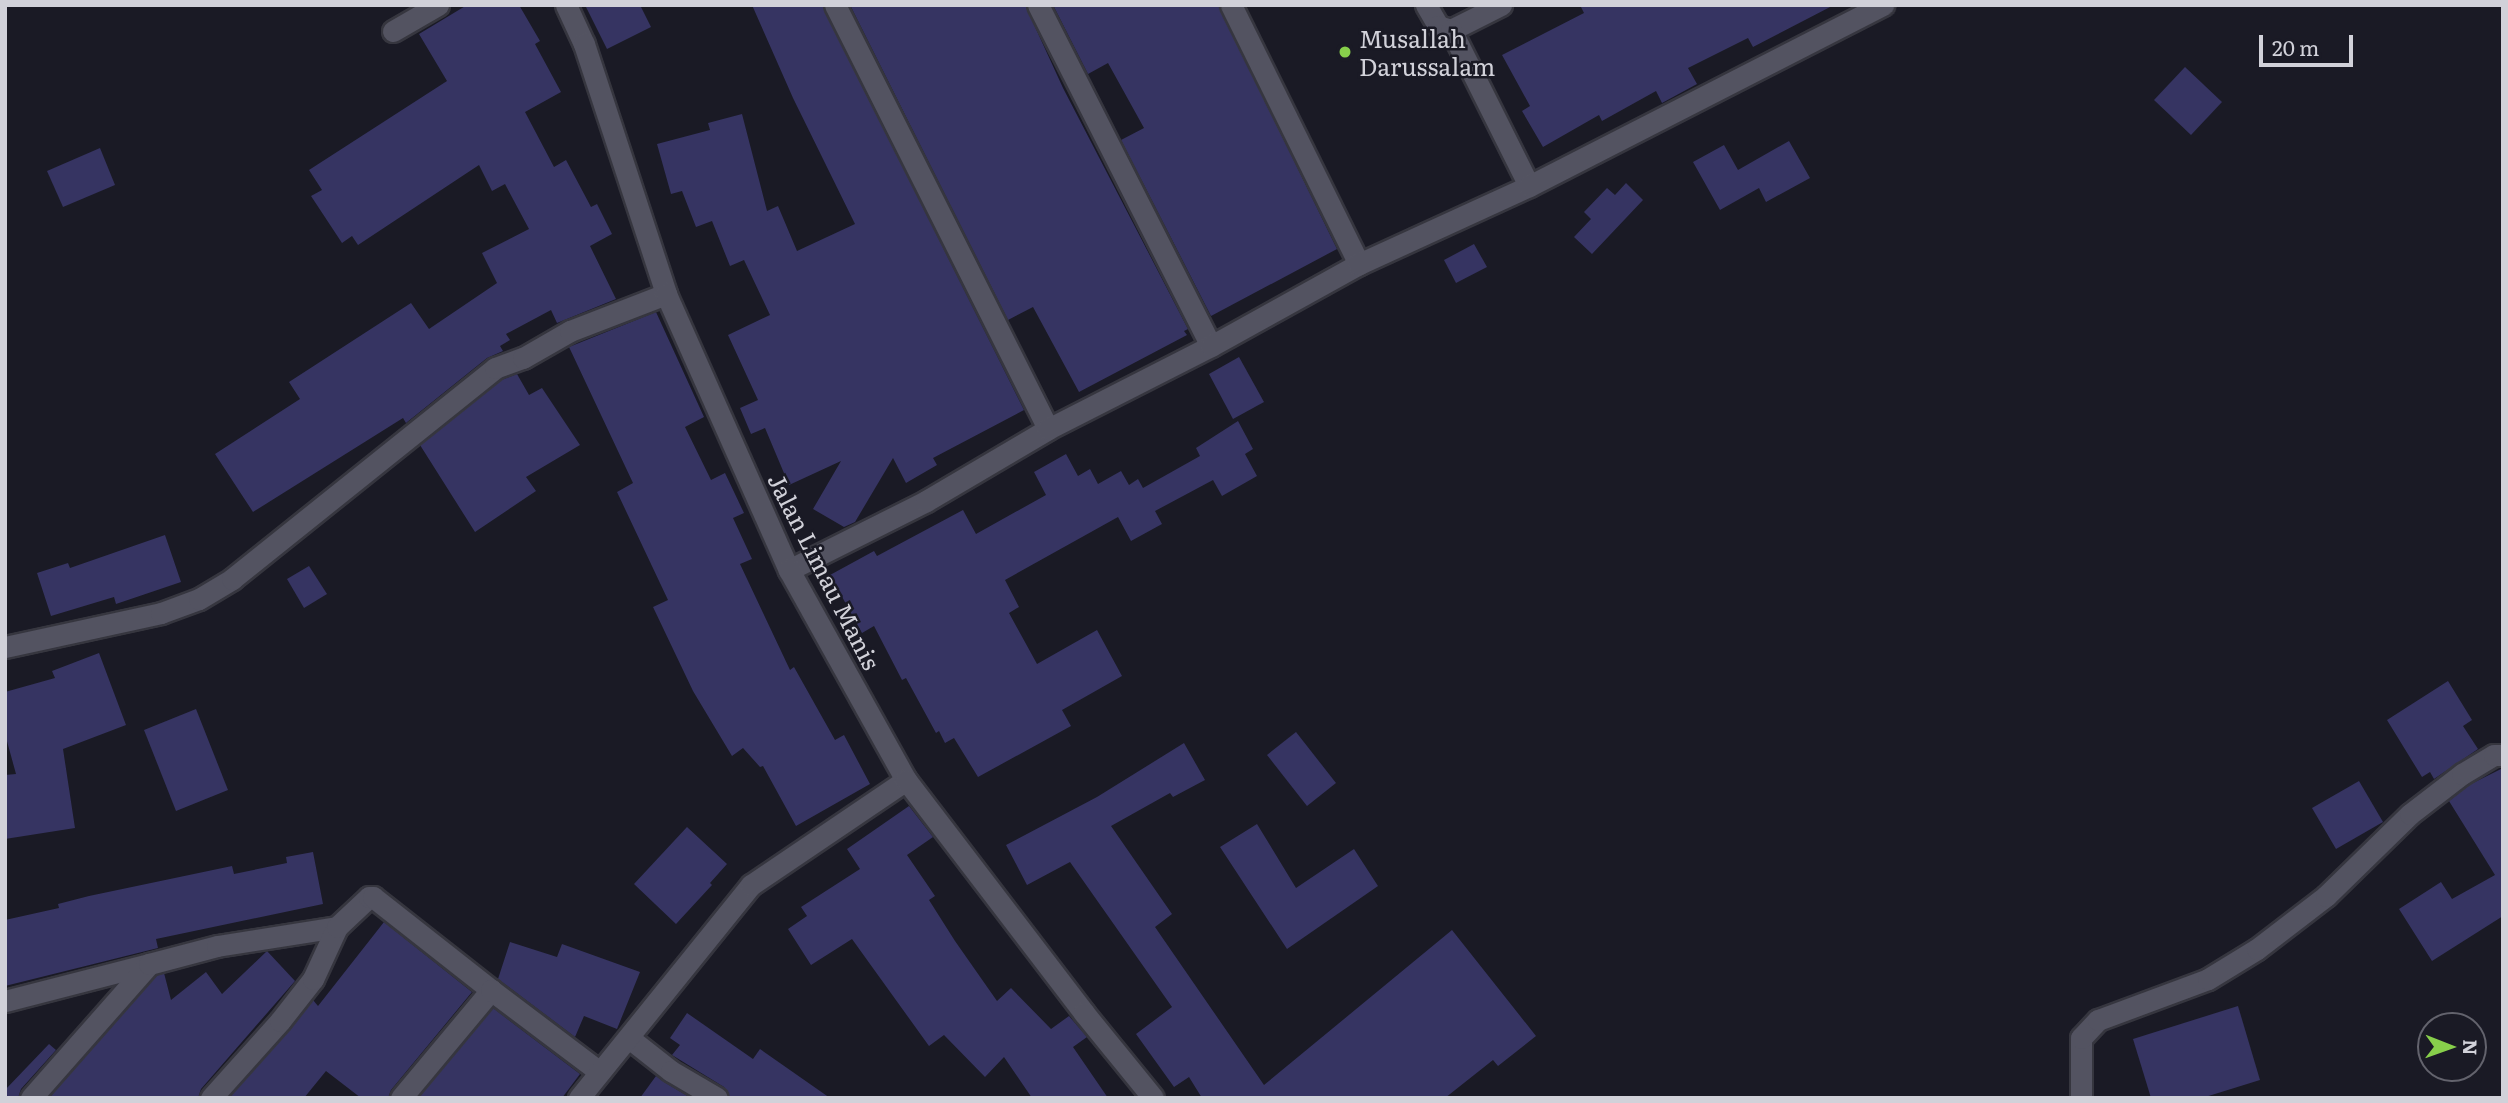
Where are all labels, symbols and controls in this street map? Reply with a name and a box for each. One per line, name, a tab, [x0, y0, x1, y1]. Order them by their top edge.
scale bar	[2263, 21, 2358, 65]
place label: Musallah Darussalam	[1359, 24, 1495, 80]
text: 20 m	[2272, 31, 2319, 62]
marker: Musallah Darussalam	[1337, 44, 1353, 60]
street label: Jalan Limau Manis	[763, 468, 887, 674]
north arrow	[2417, 1012, 2487, 1082]
text: N	[2457, 1039, 2485, 1056]

